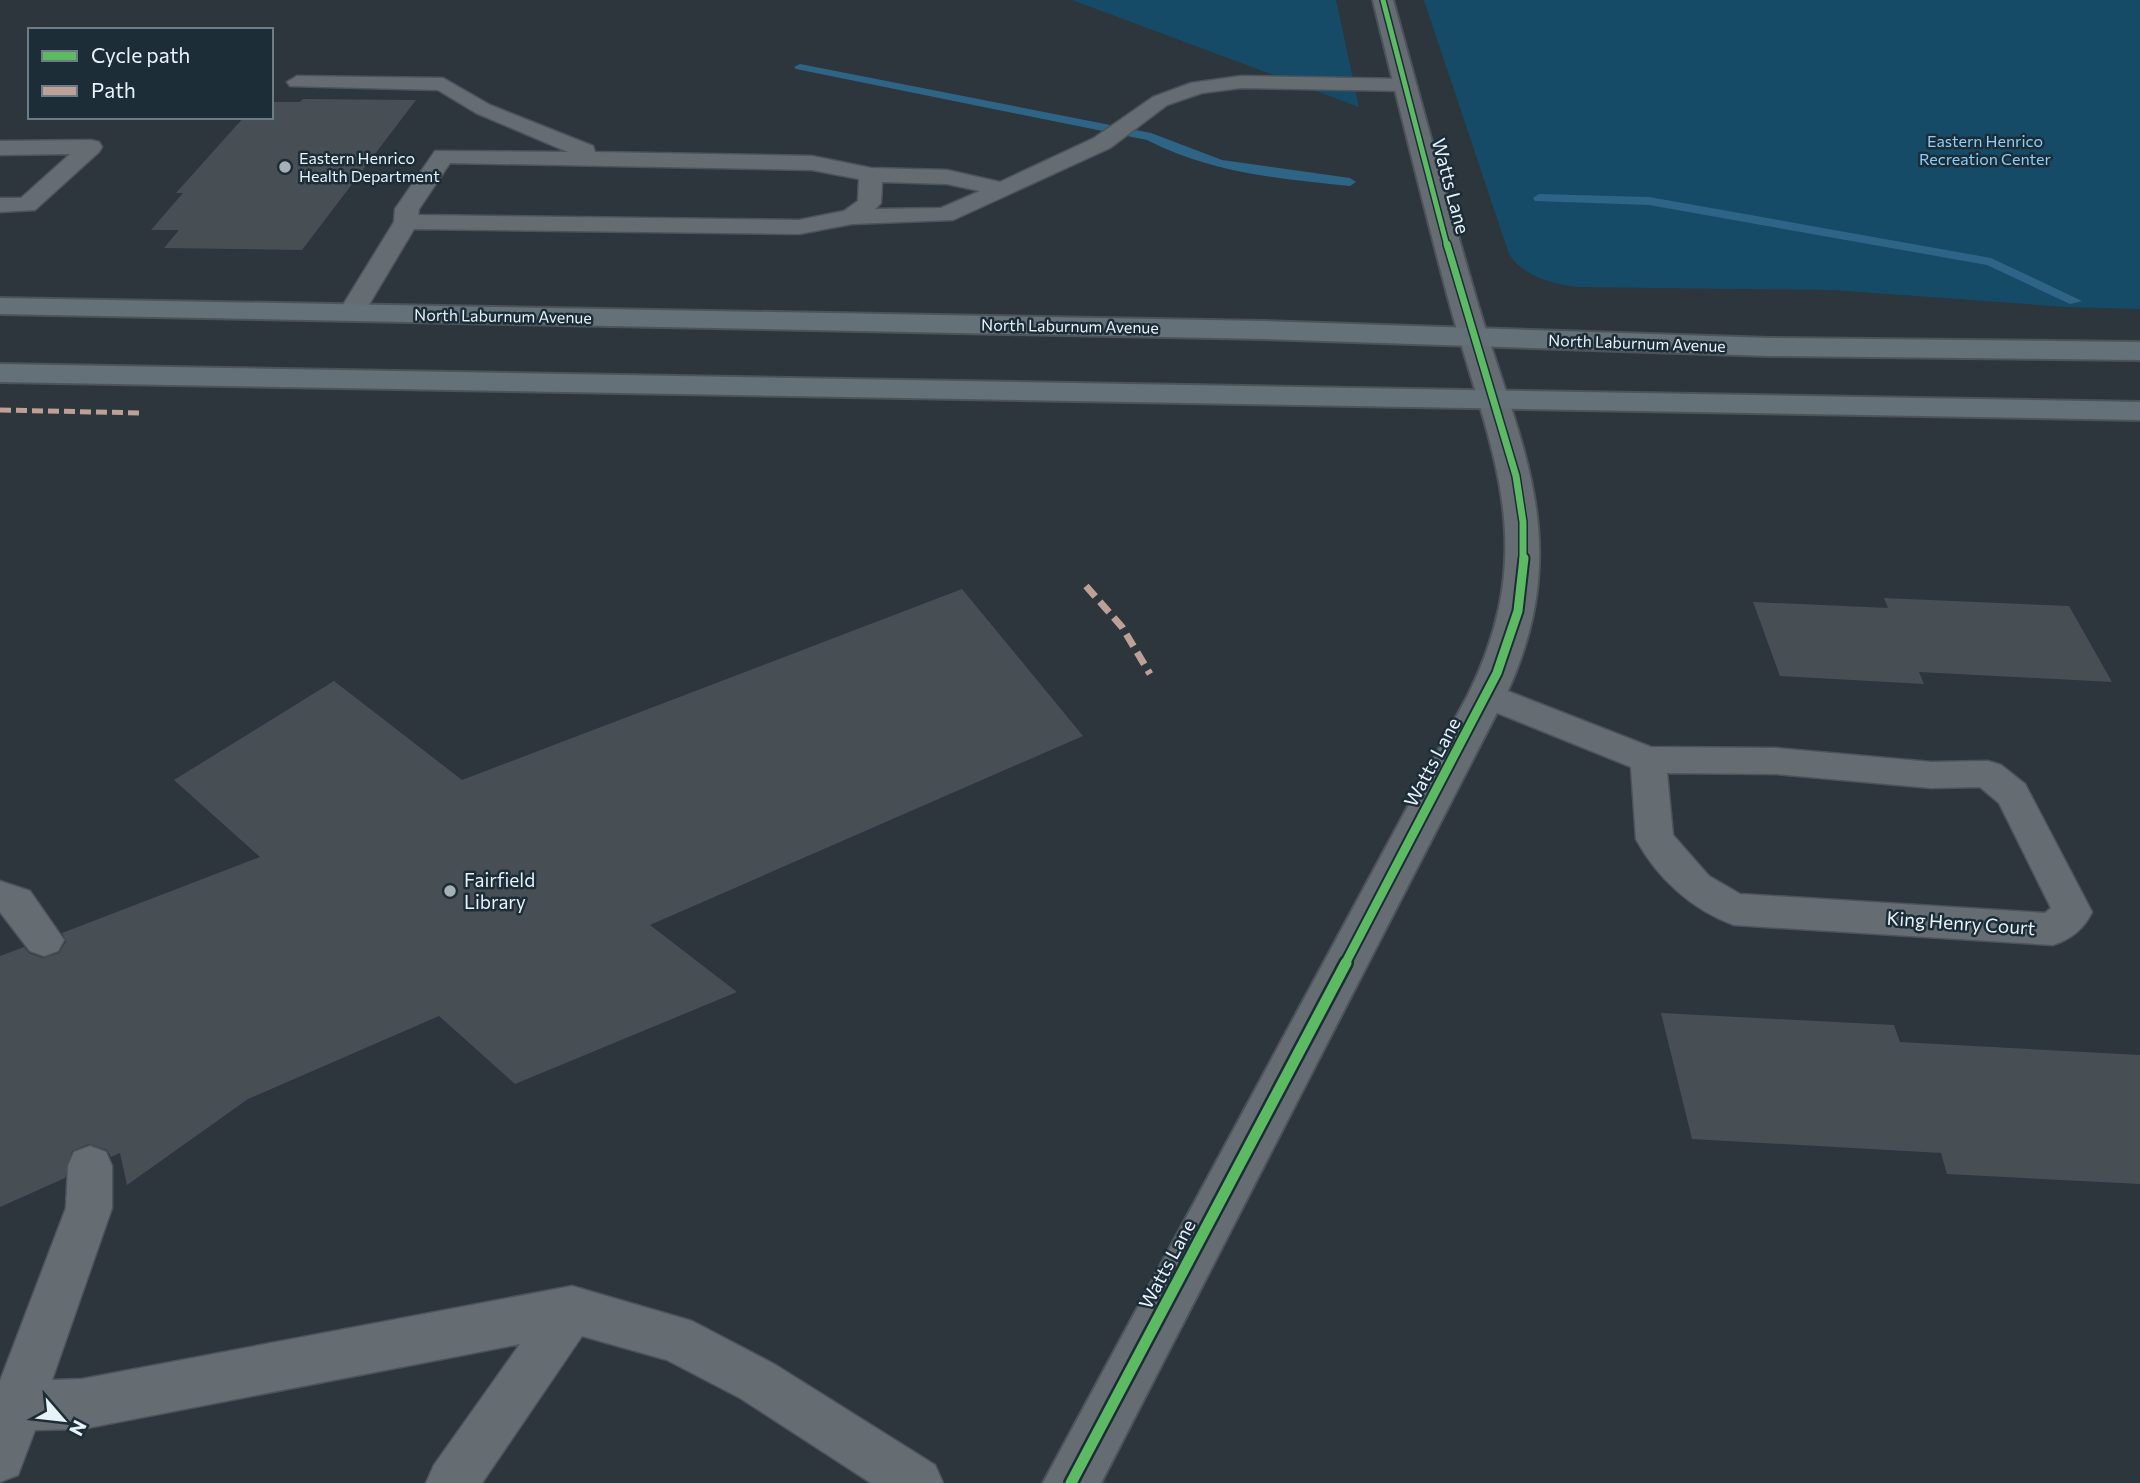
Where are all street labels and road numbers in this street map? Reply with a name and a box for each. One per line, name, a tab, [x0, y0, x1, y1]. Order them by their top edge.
street label: Watts Lane	[1428, 136, 1475, 236]
street label: North Laburnum Avenue	[414, 304, 592, 327]
street label: North Laburnum Avenue	[981, 314, 1159, 337]
street label: North Laburnum Avenue	[1548, 330, 1726, 355]
street label: Watts Lane	[1398, 713, 1465, 810]
street label: King Henry Court	[1886, 906, 2036, 939]
street label: Watts Lane	[1133, 1215, 1200, 1312]

